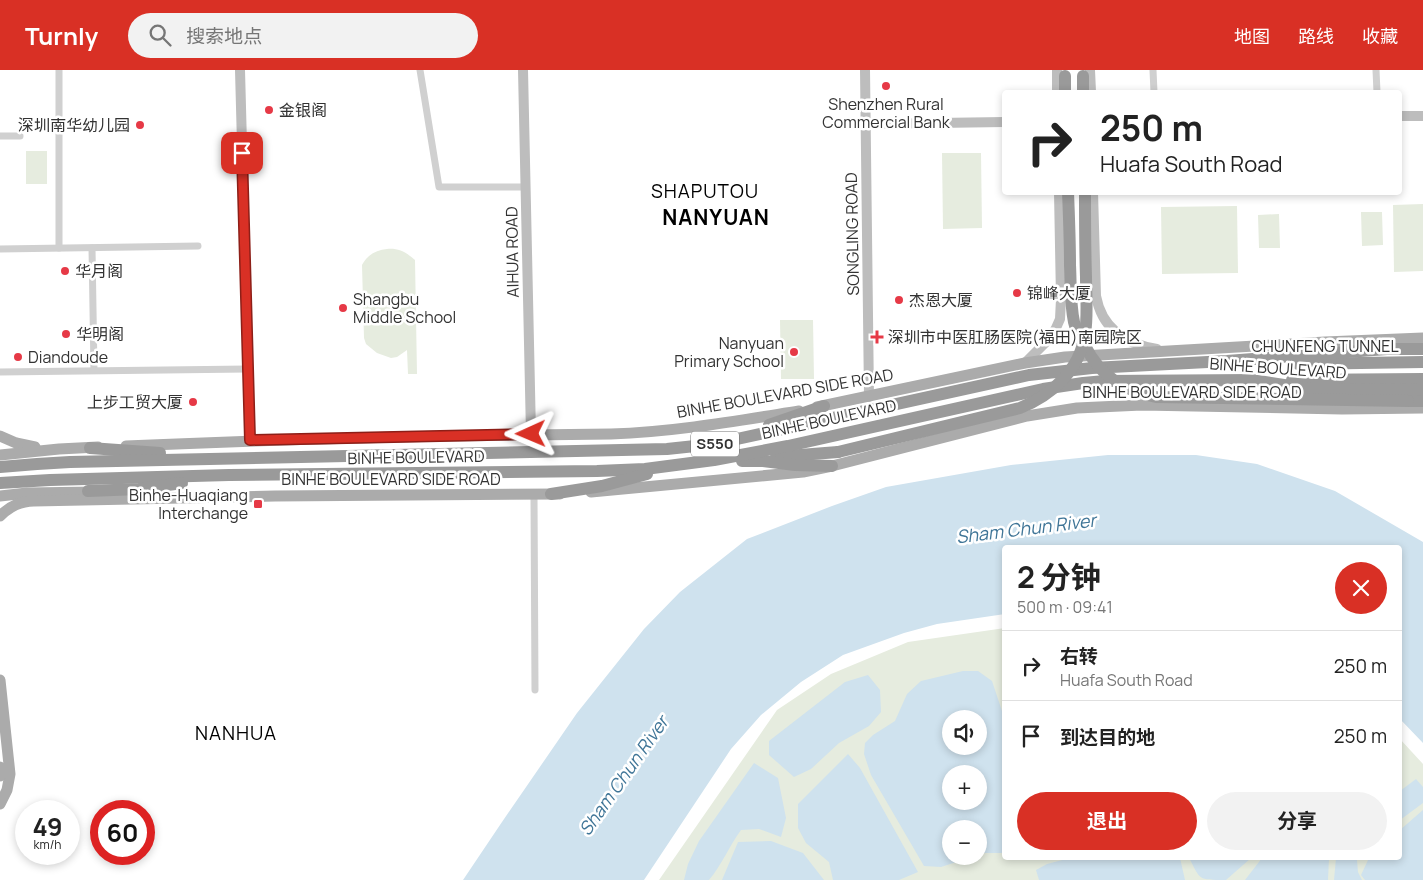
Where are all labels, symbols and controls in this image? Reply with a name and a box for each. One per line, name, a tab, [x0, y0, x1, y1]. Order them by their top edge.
search box	[128, 13, 478, 58]
text: Turnly	[25, 19, 98, 52]
icon: search	[146, 21, 174, 49]
text: 搜索地点	[186, 23, 262, 49]
text: 地图	[1234, 24, 1270, 48]
text: 路线	[1298, 24, 1334, 48]
text: 收藏	[1362, 24, 1398, 48]
marker: Shenzhen Rural Commercial Bank	[880, 80, 892, 92]
place label: Shenzhen Rural Commercial Bank	[822, 93, 951, 133]
place label: 金银阁	[279, 99, 327, 121]
marker: 金银阁	[263, 104, 275, 116]
text: 250 m	[1100, 104, 1203, 152]
icon: right	[1017, 110, 1082, 175]
place label: 深圳南华幼儿园	[18, 114, 130, 136]
marker: 深圳南华幼儿园	[134, 119, 146, 131]
pin	[221, 132, 263, 174]
icon: arrive	[228, 139, 256, 167]
text: Huafa South Road	[1100, 149, 1283, 179]
street label: SONGLING ROAD	[840, 172, 864, 296]
district label: SHAPUTOU	[651, 178, 759, 204]
district label: NANYUAN	[662, 203, 770, 231]
street label: AIHUA ROAD	[500, 206, 524, 298]
place label: 华月阁	[75, 260, 123, 282]
marker: 华月阁	[59, 265, 71, 277]
place label: 锦峰大厦	[1027, 282, 1091, 304]
marker: 锦峰大厦	[1011, 287, 1023, 299]
place label: Shangbu Middle School	[353, 288, 456, 328]
place label: 杰恩大厦	[909, 289, 973, 311]
marker: 杰恩大厦	[893, 294, 905, 306]
marker: Shangbu Middle School	[337, 302, 349, 314]
place label: 华明阁	[76, 323, 124, 345]
place label: 深圳市中医肛肠医院(福田)南园院区	[888, 326, 1142, 348]
marker: 华明阁	[60, 328, 72, 340]
marker: 深圳市中医肛肠医院(福田)南园院区	[870, 330, 884, 344]
place label: Nanyuan Primary School	[674, 332, 784, 372]
street label: CHUNFENG TUNNEL	[1251, 335, 1399, 357]
place label: Diandoude	[28, 346, 108, 368]
marker: Nanyuan Primary School	[788, 346, 800, 358]
marker: Diandoude	[12, 351, 24, 363]
street label: BINHE BOULEVARD	[1209, 352, 1347, 384]
street label: BINHE BOULEVARD SIDE ROAD	[675, 365, 895, 421]
street label: BINHE BOULEVARD SIDE ROAD	[1082, 381, 1302, 403]
place label: 上步工贸大厦	[87, 391, 183, 413]
street label: BINHE BOULEVARD	[760, 395, 898, 443]
marker: 上步工贸大厦	[187, 396, 199, 408]
position arrow	[504, 407, 556, 459]
road number: S550	[691, 432, 739, 456]
street label: BINHE BOULEVARD	[347, 445, 485, 469]
street label: BINHE BOULEVARD SIDE ROAD	[281, 468, 501, 490]
place label: Binhe-Huaqiang Interchange	[129, 484, 248, 524]
marker: Binhe-Huaqiang Interchange	[252, 498, 264, 510]
water label: Sham Chun River	[955, 507, 1100, 548]
text: 2 分钟	[1017, 556, 1101, 597]
button: close	[1335, 562, 1387, 614]
text: 500 m · 09:41	[1017, 596, 1113, 618]
text: 右转	[1060, 643, 1098, 669]
icon: right	[1017, 652, 1045, 680]
text: 250 m	[1334, 653, 1387, 679]
text: Huafa South Road	[1060, 669, 1193, 691]
water label: Sham Chun River	[573, 709, 675, 840]
map controls	[942, 710, 987, 865]
button: sound	[942, 710, 987, 755]
district label: NANHUA	[195, 720, 277, 746]
icon: arrive	[1017, 722, 1045, 750]
text: 250 m	[1334, 723, 1387, 749]
text: 到达目的地	[1060, 724, 1155, 750]
button: +	[942, 765, 987, 810]
button: 退出	[1017, 792, 1197, 850]
button: 分享	[1207, 792, 1387, 850]
speed limit sign: 60	[90, 800, 155, 865]
text: 49	[32, 809, 63, 844]
button: −	[942, 820, 987, 865]
text: km/h	[34, 836, 61, 853]

